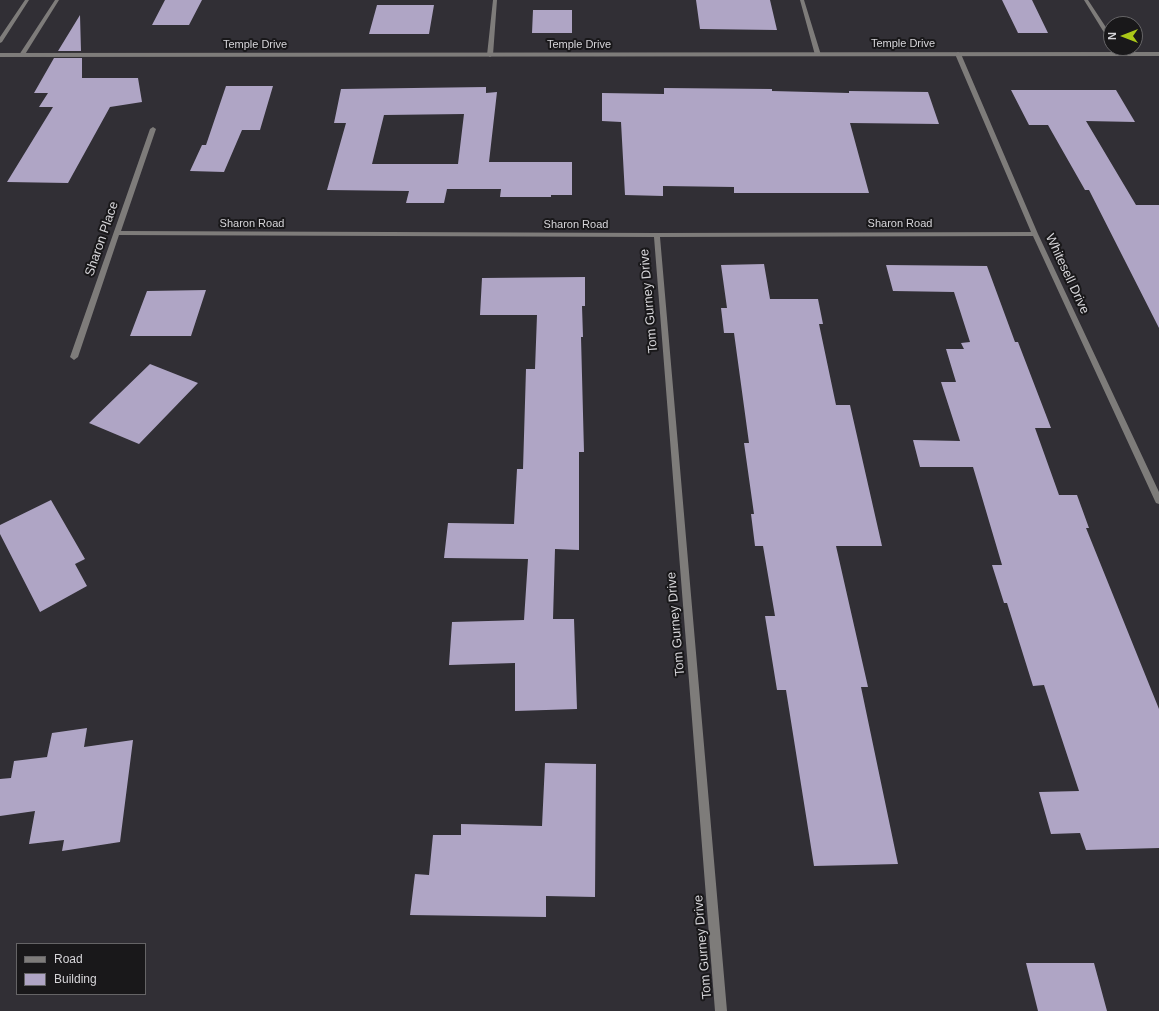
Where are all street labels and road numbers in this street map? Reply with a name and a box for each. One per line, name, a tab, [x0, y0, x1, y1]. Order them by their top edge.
street label: Temple Drive	[871, 37, 935, 51]
street label: Temple Drive	[223, 38, 287, 52]
street label: Temple Drive	[547, 38, 611, 52]
street label: Sharon Place	[82, 200, 122, 278]
street label: Sharon Road	[220, 217, 284, 231]
street label: Sharon Road	[868, 217, 932, 231]
street label: Sharon Road	[544, 218, 608, 232]
street label: Whitesell Drive	[1042, 231, 1092, 317]
street label: Tom Gurney Drive	[637, 248, 661, 354]
street label: Tom Gurney Drive	[664, 571, 688, 677]
street label: Tom Gurney Drive	[691, 894, 715, 1000]

